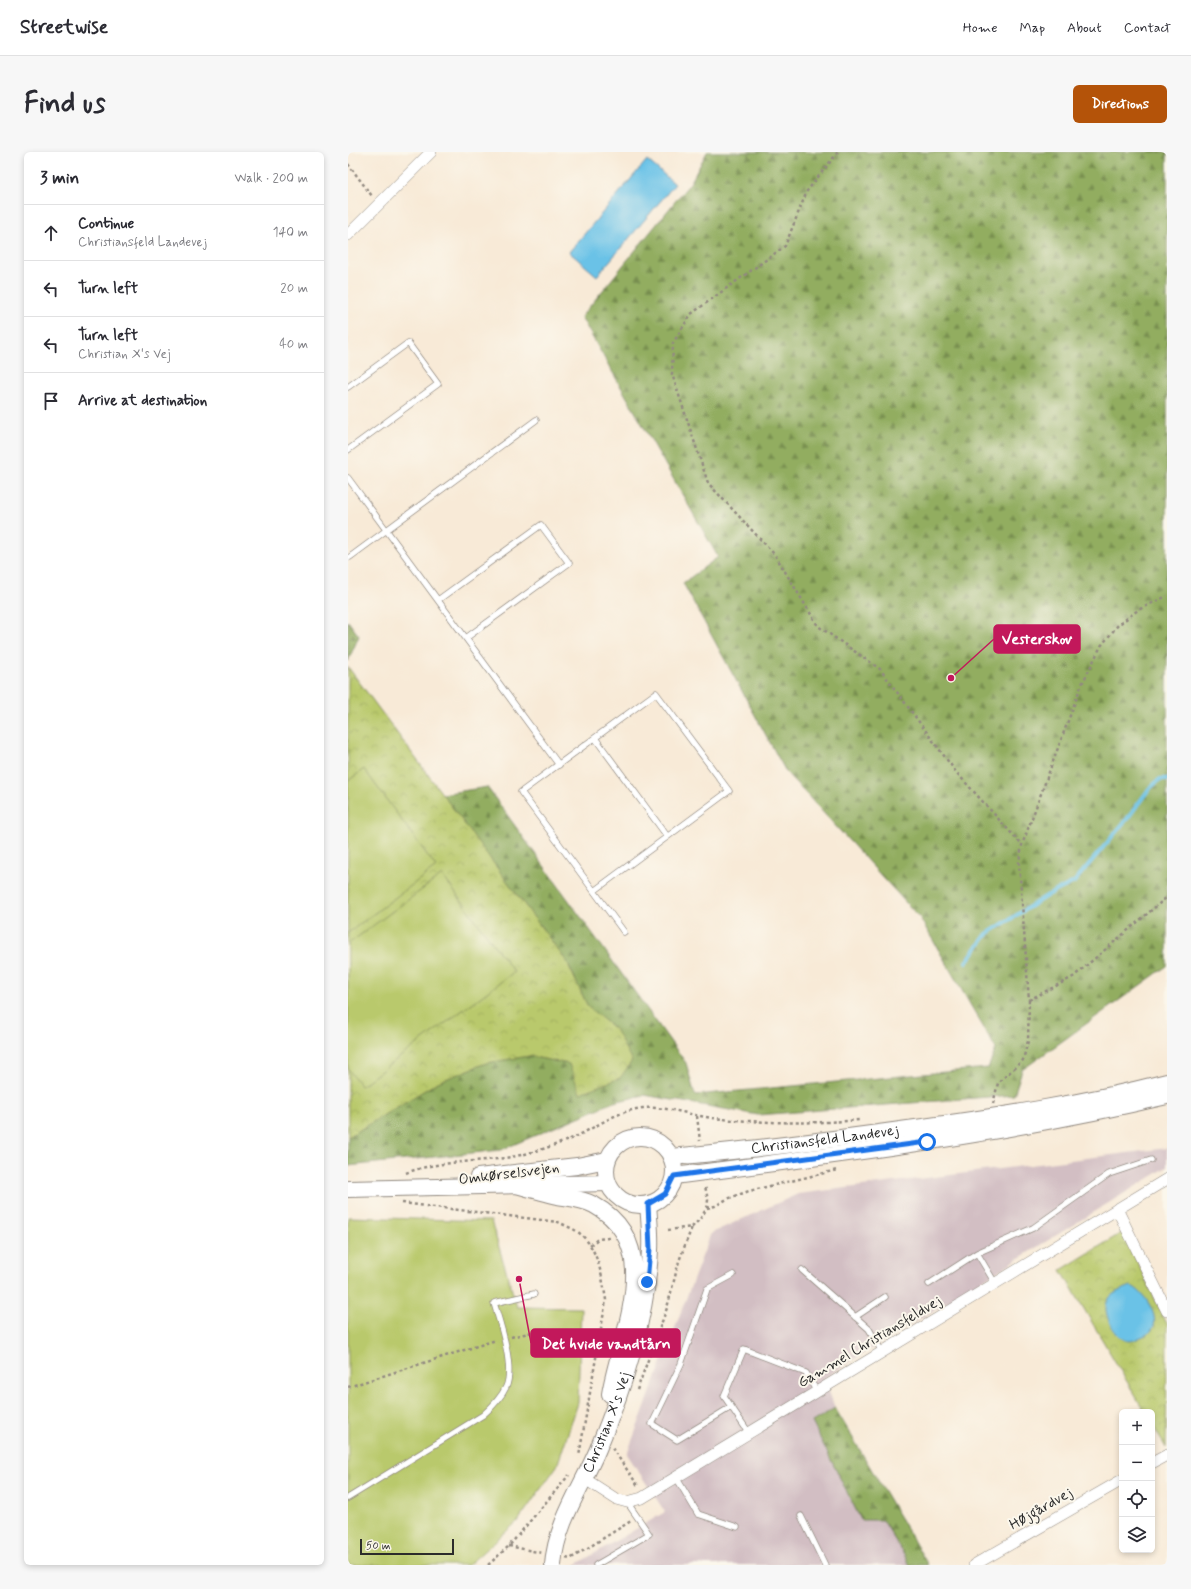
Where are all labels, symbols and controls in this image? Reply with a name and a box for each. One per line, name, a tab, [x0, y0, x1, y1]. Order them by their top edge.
text: Streetwise	[20, 15, 108, 40]
text: Home	[963, 19, 997, 37]
text: Map	[1019, 19, 1045, 37]
text: About	[1067, 19, 1102, 37]
text: Contact	[1124, 19, 1171, 37]
button: Directions	[1073, 85, 1167, 123]
text: Find us	[24, 86, 105, 123]
text: 3 min	[40, 167, 79, 189]
text: Walk · 200 m	[234, 170, 308, 187]
text: Continue	[78, 214, 134, 234]
icon: ahead	[40, 222, 62, 244]
text: 140 m	[273, 224, 308, 241]
text: Christiansfeld Landevej	[78, 234, 207, 251]
icon: left	[40, 278, 62, 300]
text: Turn left	[78, 279, 138, 299]
text: 20 m	[280, 280, 308, 297]
text: Turn left	[78, 326, 138, 346]
icon: left	[40, 334, 62, 356]
text: 40 m	[279, 336, 308, 353]
text: Christian X's Vej	[78, 346, 171, 363]
icon: arrive	[40, 390, 62, 412]
text: Arrive at destination	[78, 391, 207, 411]
callout: Vesterskov	[994, 625, 1080, 653]
text: Vesterskov	[1002, 629, 1073, 650]
street label: Christiansfeld Landevej	[750, 1120, 900, 1159]
route start	[918, 1133, 936, 1151]
street label: Omkørselsvejen	[458, 1158, 560, 1190]
route end	[638, 1273, 656, 1291]
street label: Gammel Christiansfeldvej	[794, 1291, 946, 1393]
callout: Det hvide vandtårn	[531, 1329, 680, 1357]
text: Det hvide vandtårn	[541, 1334, 671, 1355]
street label: Christian X's Vej	[578, 1370, 636, 1477]
map controls	[1119, 1409, 1155, 1553]
button: +	[1119, 1409, 1155, 1445]
button: −	[1119, 1445, 1155, 1481]
button: locate	[1119, 1481, 1155, 1517]
street label: Højgårdvej	[1006, 1483, 1077, 1536]
button: layers	[1119, 1517, 1155, 1553]
scale bar	[360, 1537, 454, 1556]
text: 50 m	[366, 1539, 391, 1553]

